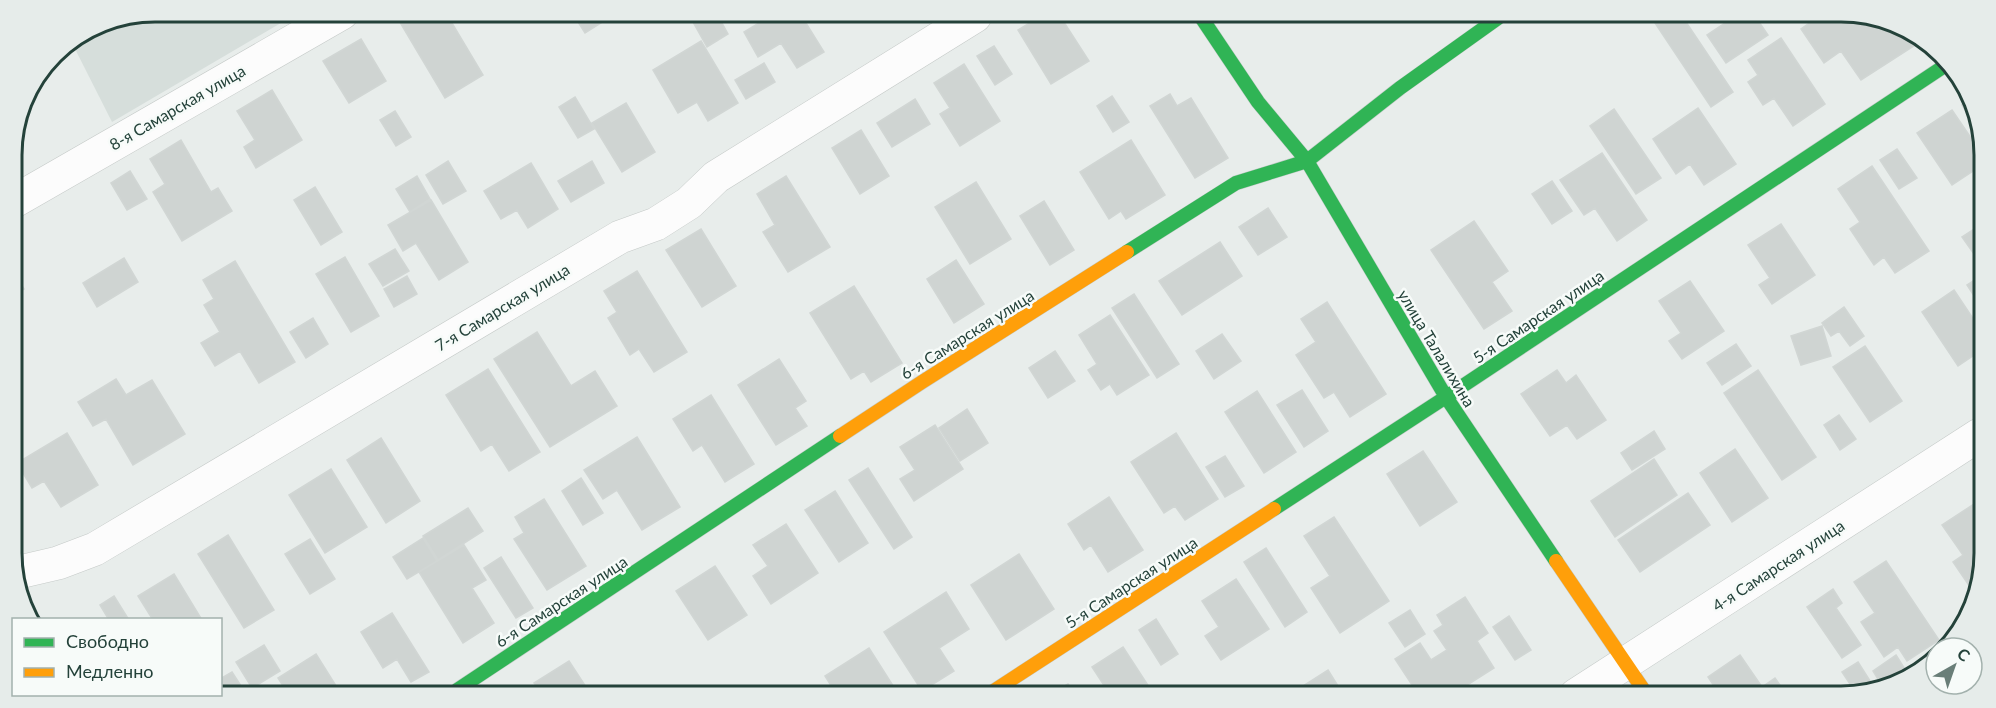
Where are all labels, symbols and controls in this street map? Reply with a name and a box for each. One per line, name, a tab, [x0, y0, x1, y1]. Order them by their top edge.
street label: 8-я Самарская улица	[106, 60, 248, 154]
street label: 7-я Самарская улица	[431, 259, 573, 355]
street label: 5-я Самарская улица	[1469, 265, 1607, 367]
street label: 6-я Самарская улица	[897, 285, 1037, 383]
street label: улица Талалихина	[1395, 286, 1479, 410]
street label: 4-я Самарская улица	[1708, 515, 1848, 615]
street label: 5-я Самарская улица	[1061, 532, 1201, 632]
street label: 6-я Самарская улица	[491, 551, 631, 651]
legend	[12, 618, 222, 696]
text: Свободно	[66, 630, 149, 652]
north arrow	[1924, 636, 1984, 696]
text: С	[1954, 643, 1974, 665]
text: Медленно	[66, 660, 154, 682]

